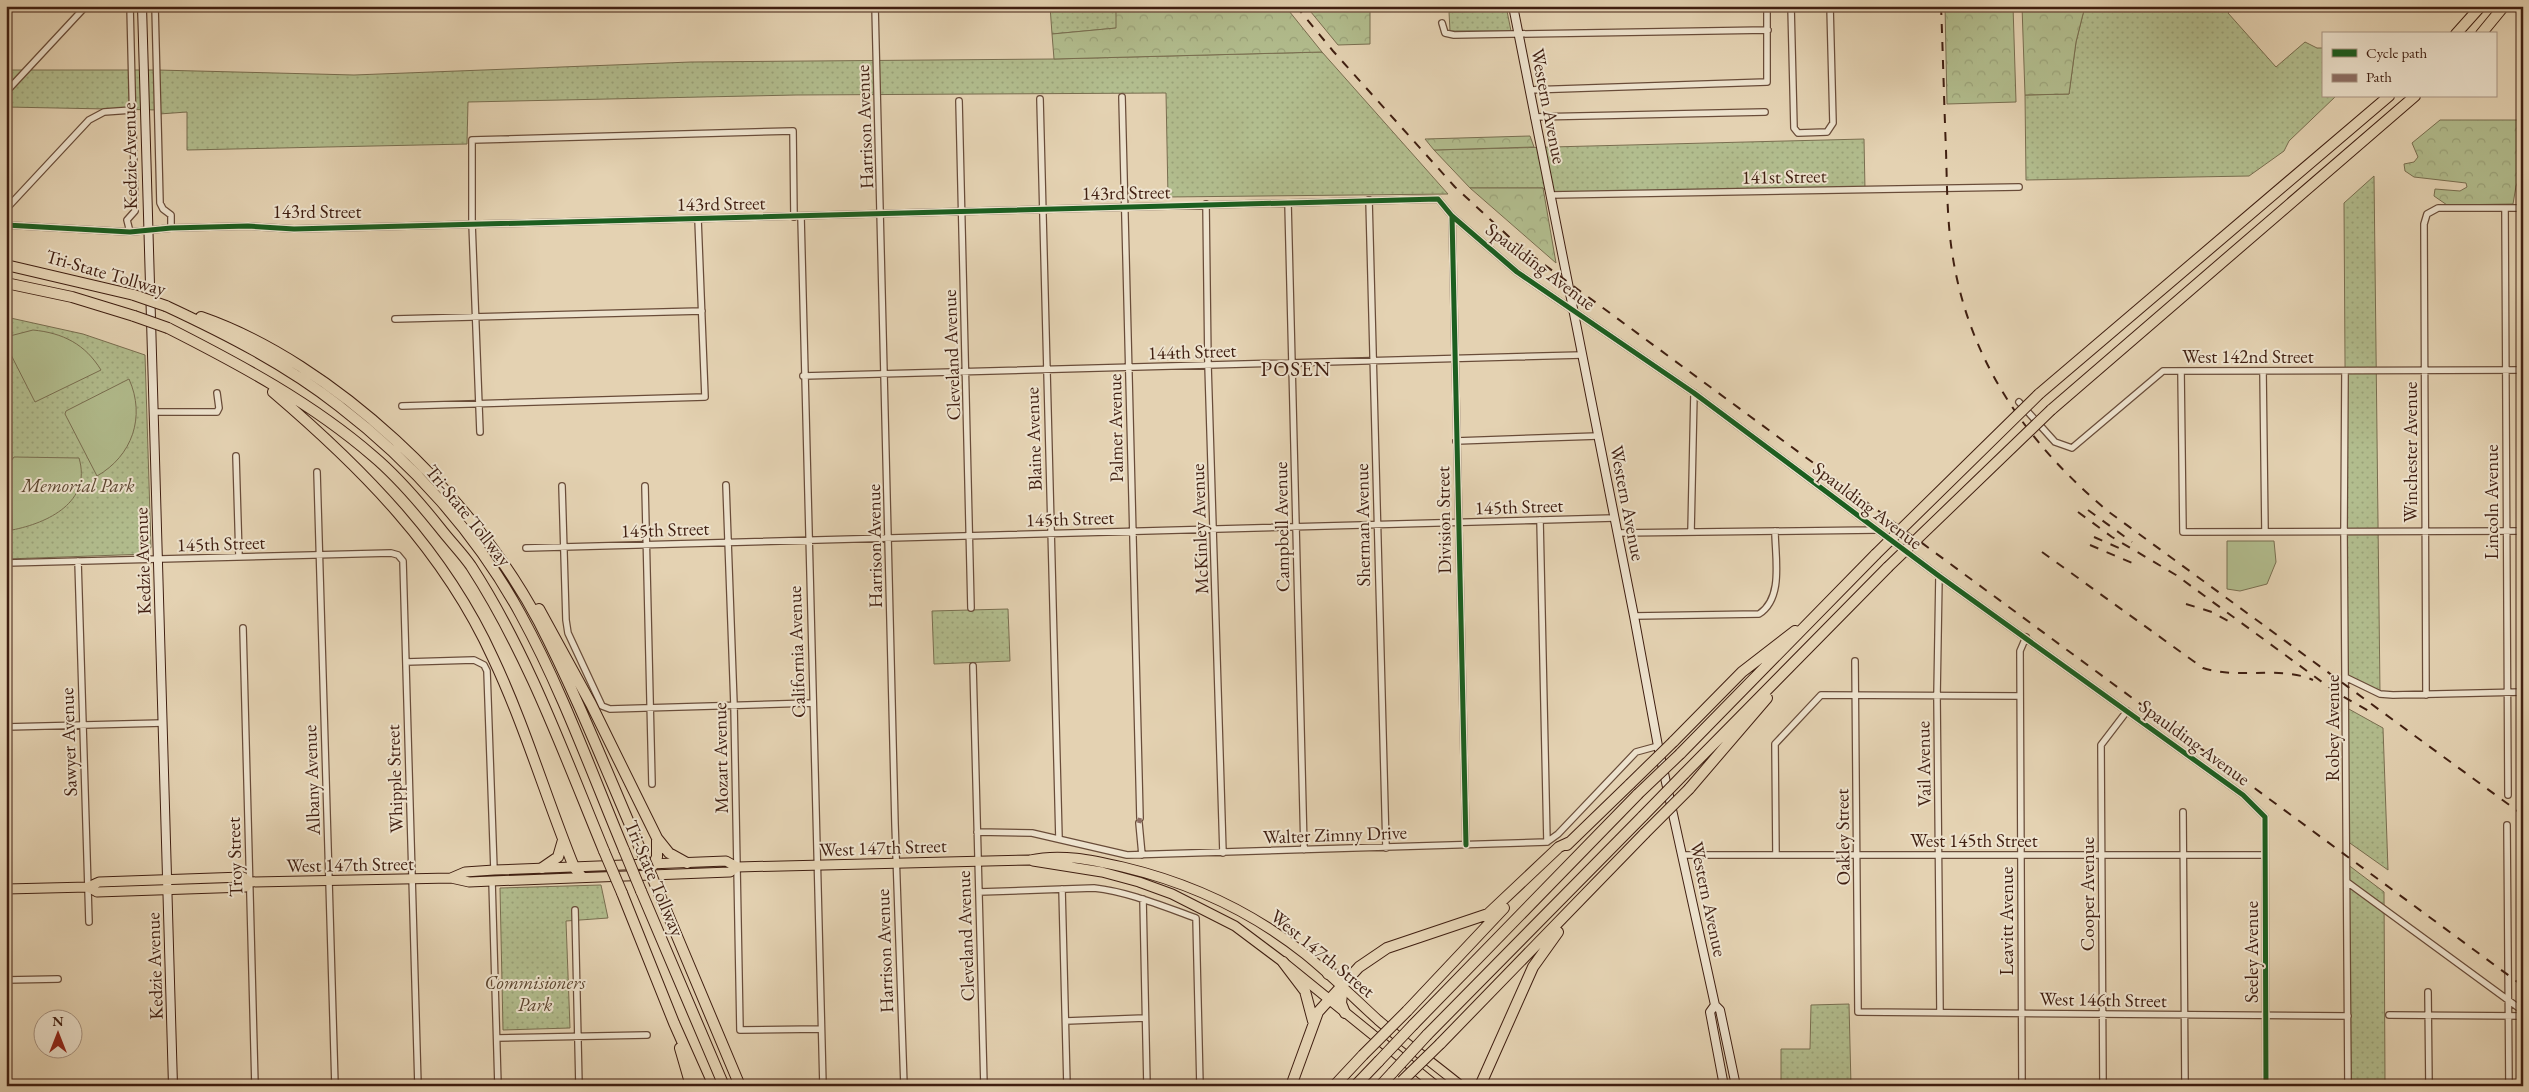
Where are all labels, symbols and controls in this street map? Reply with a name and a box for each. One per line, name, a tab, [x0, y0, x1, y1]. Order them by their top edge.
legend	[2322, 32, 2496, 98]
text: Cycle path	[2366, 43, 2428, 62]
street label: Western Avenue	[1525, 46, 1572, 166]
street label: Harrison Avenue	[850, 64, 879, 189]
text: Path	[2366, 67, 2392, 86]
street label: Kedzie Avenue	[116, 102, 143, 210]
street label: 141st Street	[1741, 163, 1827, 190]
street label: 143rd Street	[1081, 179, 1171, 206]
street label: 143rd Street	[676, 190, 766, 217]
street label: 143rd Street	[273, 199, 361, 224]
street label: Spaulding Avenue	[1481, 217, 1601, 316]
street label: Tri-State Tollway	[43, 243, 170, 302]
street label: Cleveland Avenue	[937, 289, 966, 421]
street label: 144th Street	[1147, 337, 1237, 366]
street label: West 142nd Street	[2182, 344, 2314, 369]
district label: POSEN	[1261, 355, 1331, 382]
street label: Palmer Avenue	[1102, 374, 1129, 482]
street label: Winchester Avenue	[2398, 382, 2423, 522]
street label: Blaine Avenue	[1019, 387, 1048, 491]
street label: Western Avenue	[1604, 443, 1651, 563]
street label: Lincoln Avenue	[2479, 444, 2504, 560]
street label: Spaulding Avenue	[1808, 456, 1928, 555]
street label: Tri-State Tollway	[420, 459, 518, 572]
street label: Campbell Avenue	[1268, 462, 1295, 592]
street label: McKinley Avenue	[1185, 463, 1214, 595]
street label: Sherman Avenue	[1349, 463, 1376, 587]
street label: Division Street	[1430, 466, 1457, 574]
park label: Memorial Park	[20, 473, 135, 498]
street label: Harrison Avenue	[861, 484, 888, 608]
street label: 145th Street	[1474, 492, 1564, 521]
street label: 145th Street	[1025, 504, 1115, 533]
street label: Kedzie Avenue	[128, 507, 157, 615]
street label: 145th Street	[620, 515, 710, 544]
street label: 145th Street	[176, 529, 266, 558]
street label: California Avenue	[782, 585, 811, 718]
street label: Robey Avenue	[2320, 675, 2345, 781]
street label: Sawyer Avenue	[54, 687, 83, 797]
street label: Spaulding Avenue	[2134, 694, 2255, 791]
street label: Mozart Avenue	[707, 702, 734, 814]
street label: Vail Avenue	[1910, 721, 1937, 807]
street label: Albany Avenue	[297, 724, 326, 837]
street label: Whipple Street	[380, 724, 409, 834]
street label: Oakley Street	[1829, 788, 1856, 886]
street label: Tri-State Tollway	[619, 816, 691, 941]
street label: Troy Street	[221, 817, 248, 897]
street label: Walter Zimny Drive	[1263, 819, 1407, 850]
street label: West 145th Street	[1910, 828, 2038, 853]
street label: West 147th Street	[819, 833, 947, 862]
street label: Cooper Avenue	[2075, 837, 2100, 951]
street label: Western Avenue	[1684, 839, 1733, 959]
street label: West 147th Street	[286, 851, 414, 878]
street label: Leavitt Avenue	[1994, 867, 2019, 975]
street label: Cleveland Avenue	[951, 870, 980, 1002]
street label: Harrison Avenue	[870, 888, 899, 1013]
street label: Seeley Avenue	[2239, 901, 2264, 1003]
street label: West 147th Street	[1265, 904, 1380, 1003]
street label: Kedzie Avenue	[140, 912, 169, 1020]
park label: Commisioners Park	[484, 970, 586, 1017]
street label: West 146th Street	[2039, 986, 2167, 1013]
north arrow	[32, 1010, 82, 1060]
text: N	[52, 1012, 64, 1030]

